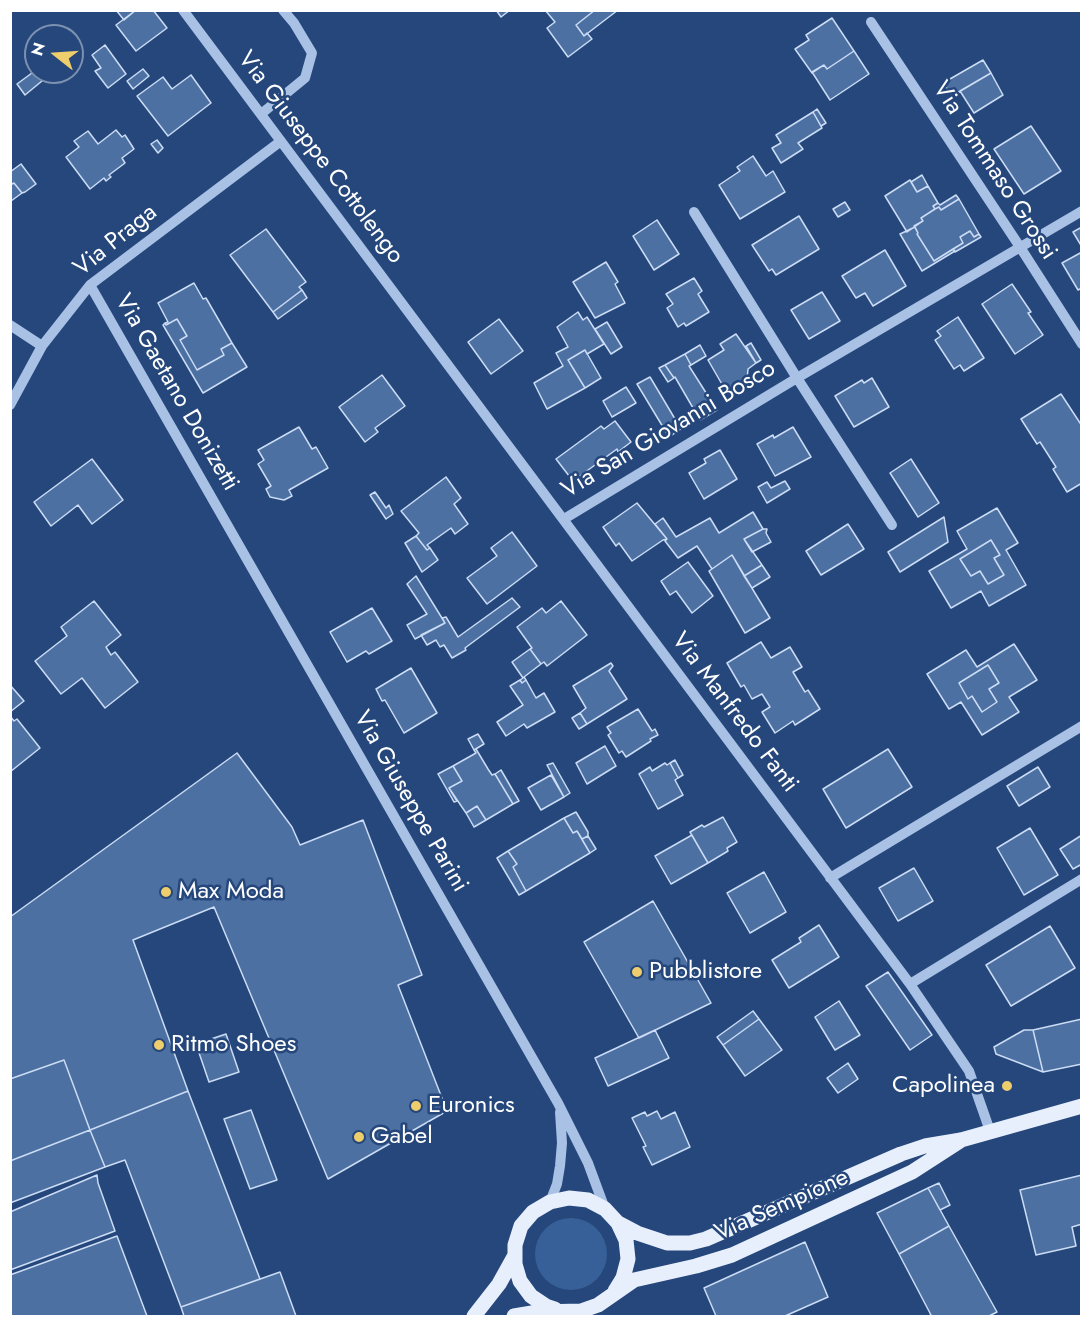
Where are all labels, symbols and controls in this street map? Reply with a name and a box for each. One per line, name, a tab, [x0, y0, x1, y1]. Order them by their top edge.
north arrow	[24, 24, 84, 84]
text: N	[25, 40, 51, 59]
street label: Via Giuseppe Cottolengo	[231, 46, 409, 270]
street label: Via Tommaso Grossi	[926, 76, 1062, 266]
street label: Via Praga	[69, 199, 163, 283]
street label: Via Gaetano Donizetti	[108, 289, 244, 497]
street label: Via San Giovanni Bosco	[557, 355, 781, 505]
street label: Via Manfredo Fanti	[664, 627, 804, 799]
street label: Via Giuseppe Parini	[346, 706, 474, 898]
place label: Max Moda	[178, 878, 284, 906]
marker: Max Moda	[159, 885, 173, 899]
place label: Pubblistore	[649, 958, 762, 986]
marker: Pubblistore	[630, 965, 644, 979]
place label: Ritmo Shoes	[171, 1031, 296, 1059]
marker: Ritmo Shoes	[152, 1038, 166, 1052]
place label: Capolinea	[892, 1072, 995, 1100]
marker: Capolinea	[1000, 1079, 1014, 1093]
place label: Euronics	[428, 1092, 515, 1120]
marker: Euronics	[409, 1099, 423, 1113]
place label: Gabel	[371, 1123, 433, 1151]
marker: Gabel	[352, 1130, 366, 1144]
street label: Via Sempione	[711, 1164, 853, 1248]

